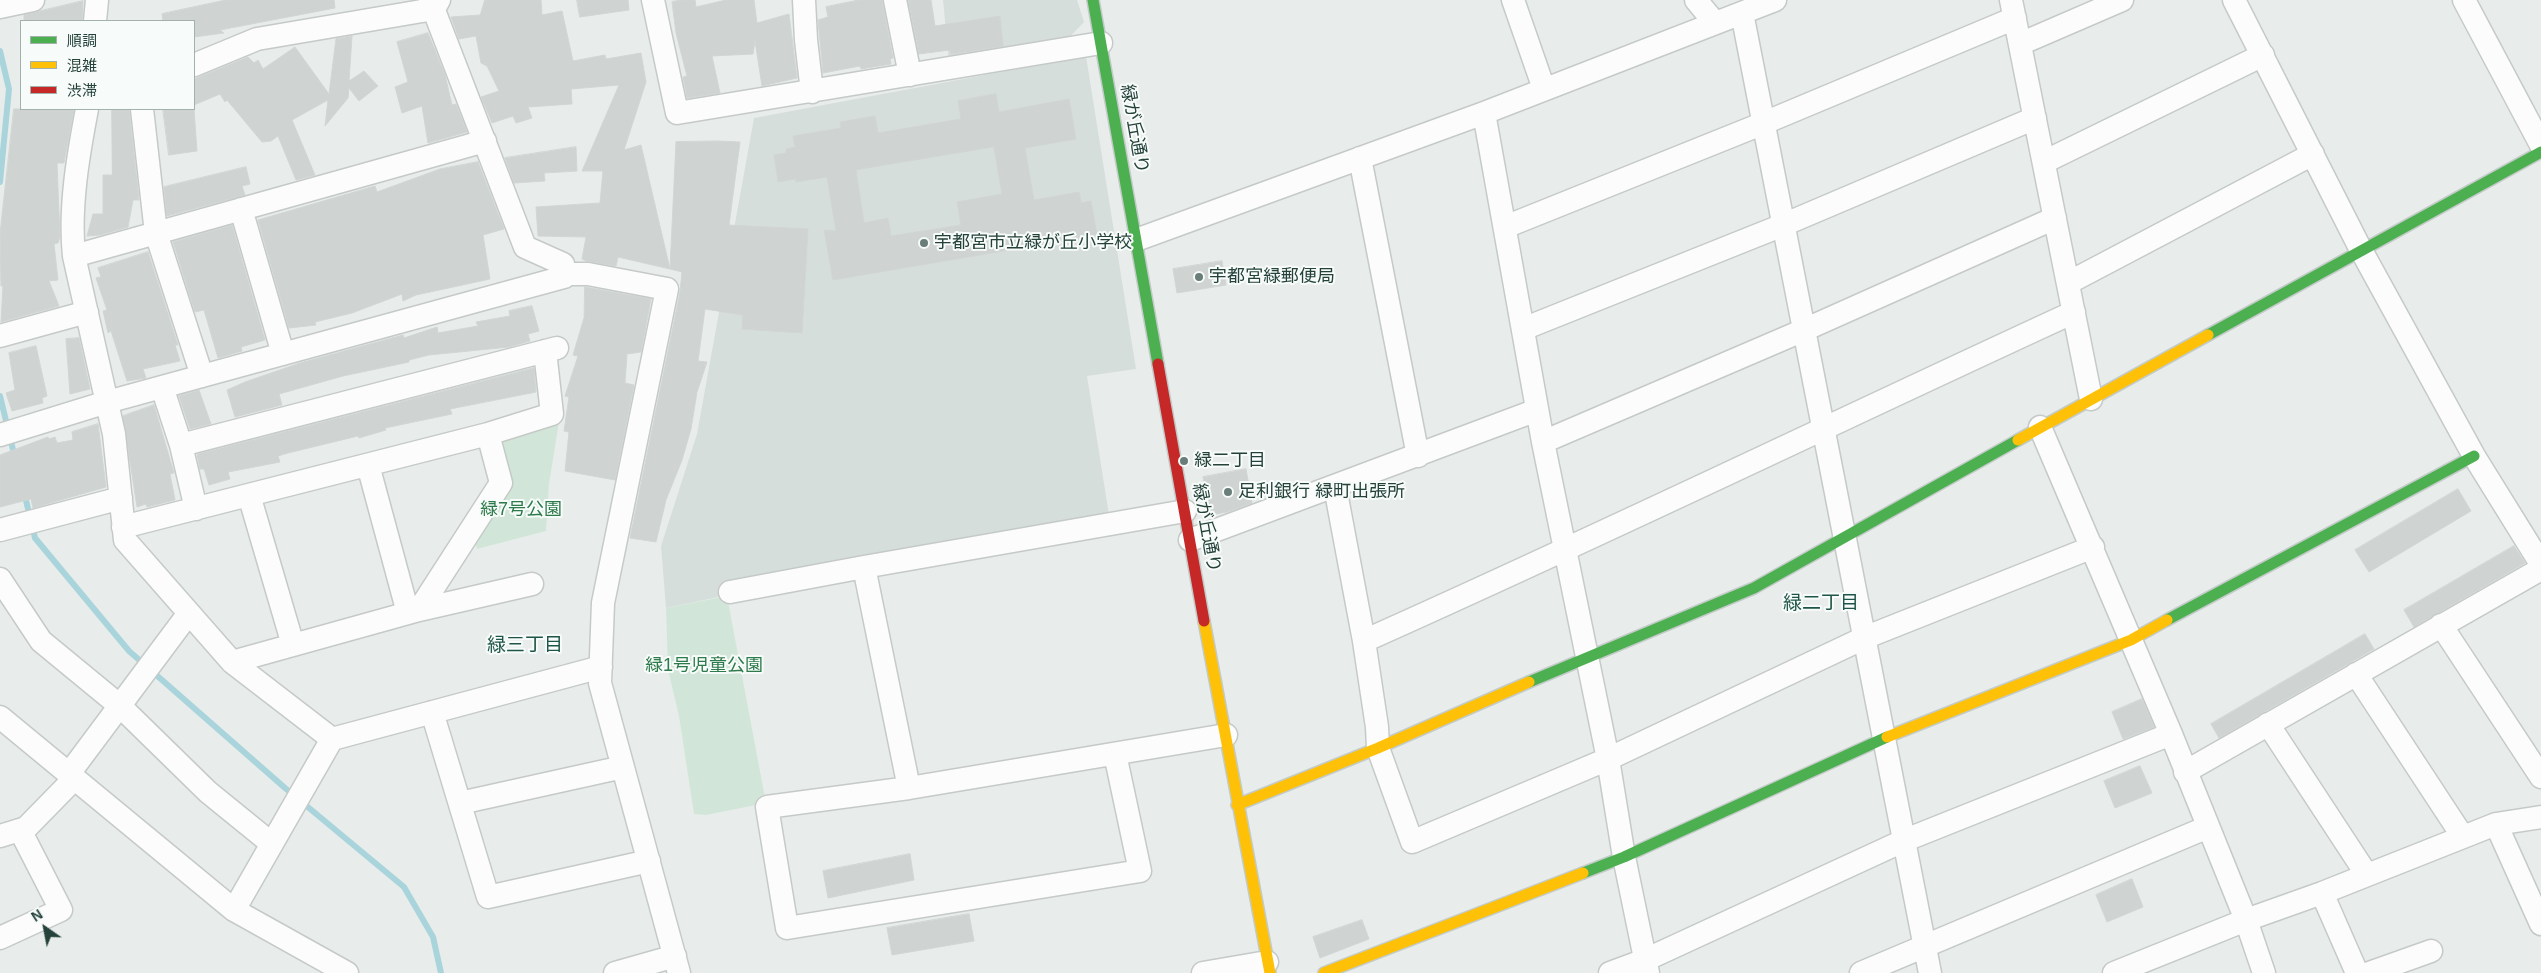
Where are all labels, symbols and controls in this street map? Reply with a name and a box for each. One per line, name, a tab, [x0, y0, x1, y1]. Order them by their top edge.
legend	[20, 20, 195, 110]
text: 順調	[67, 32, 97, 49]
text: 混雑	[67, 57, 97, 74]
text: 渋滞	[67, 82, 97, 99]
street label: 緑が丘通り	[1116, 83, 1152, 175]
place label: 宇都宮市立緑が丘小学校	[934, 232, 1132, 254]
marker: 宇都宮市立緑が丘小学校	[918, 237, 930, 249]
place label: 宇都宮緑郵便局	[1209, 266, 1335, 288]
marker: 宇都宮緑郵便局	[1193, 271, 1205, 283]
place label: 緑二丁目	[1194, 450, 1266, 472]
marker: 緑二丁目	[1178, 455, 1190, 467]
place label: 足利銀行 緑町出張所	[1238, 481, 1405, 503]
street label: 緑が丘通り	[1188, 482, 1224, 574]
marker: 足利銀行 緑町出張所	[1222, 486, 1234, 498]
park label: 緑7号公園	[480, 499, 562, 521]
district label: 緑二丁目	[1783, 593, 1859, 615]
district label: 緑三丁目	[487, 635, 563, 657]
park label: 緑1号児童公園	[645, 655, 763, 677]
north arrow	[20, 903, 70, 953]
text: N	[28, 906, 45, 925]

